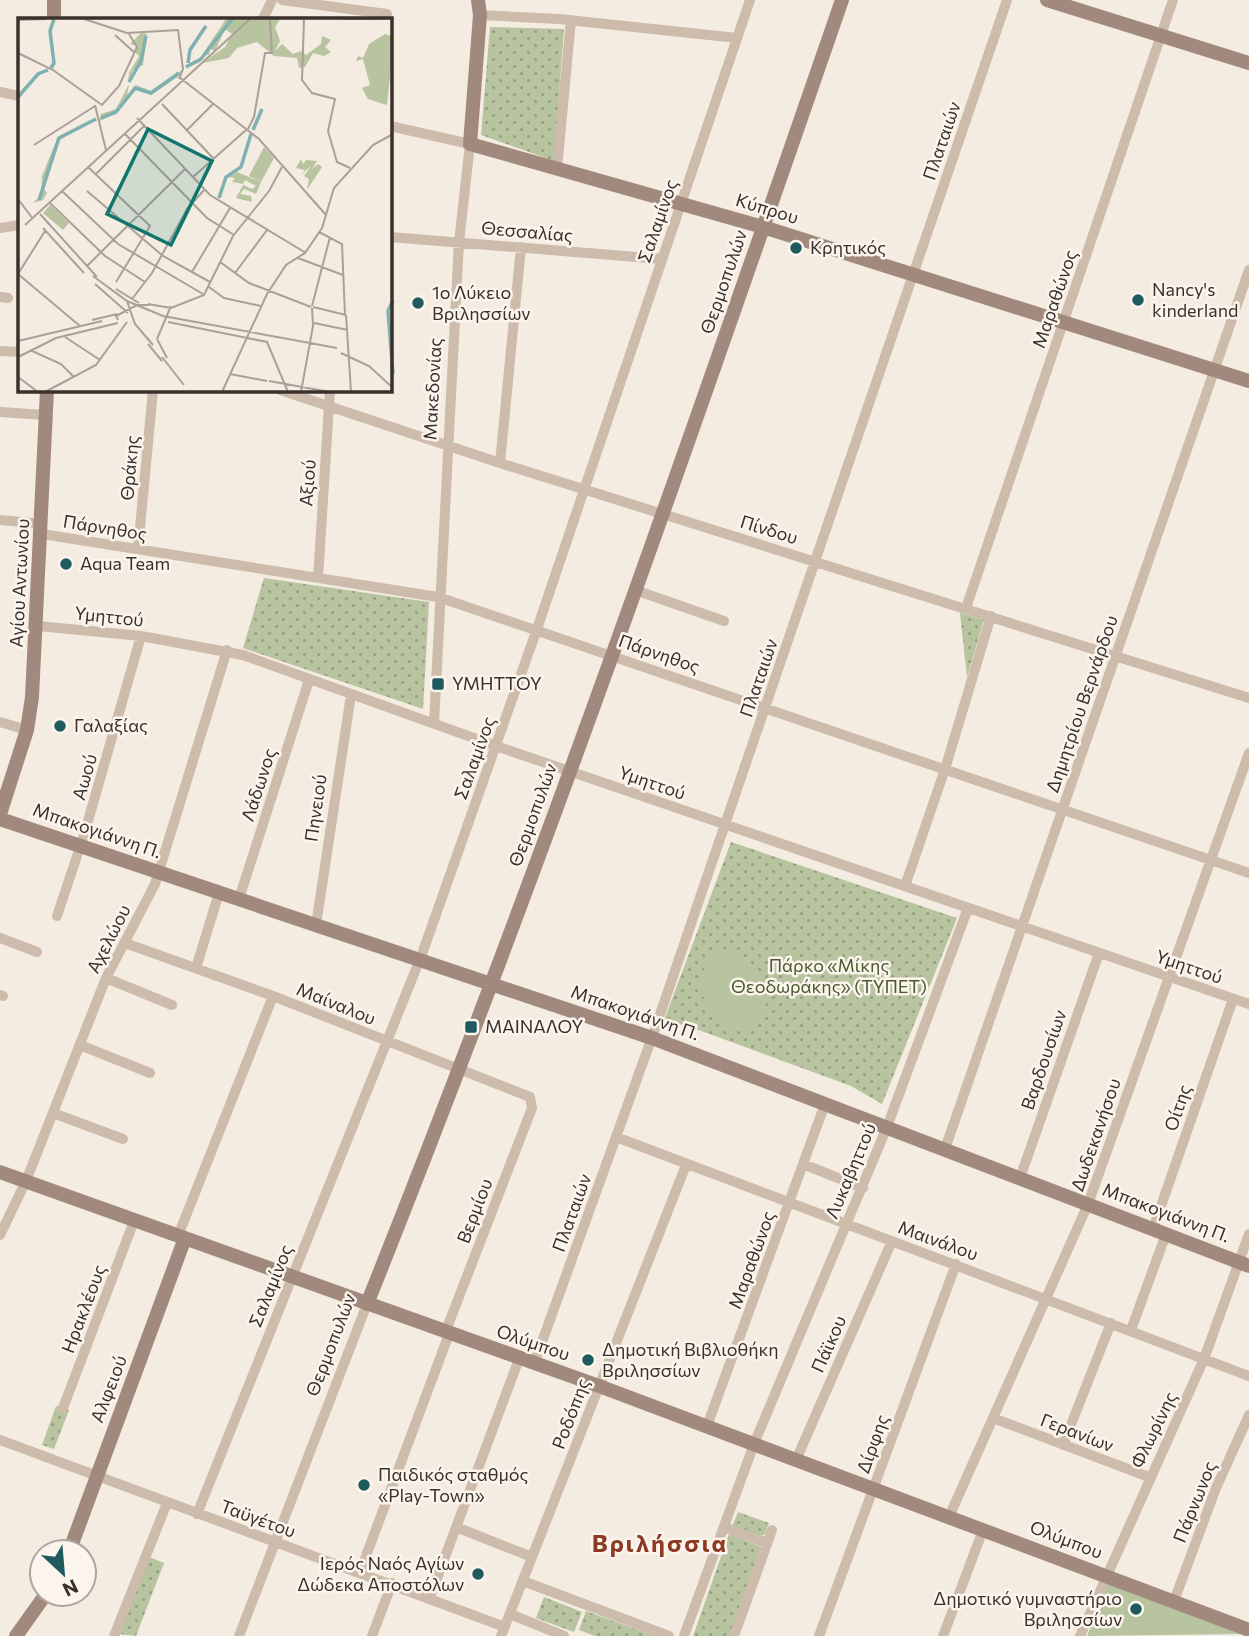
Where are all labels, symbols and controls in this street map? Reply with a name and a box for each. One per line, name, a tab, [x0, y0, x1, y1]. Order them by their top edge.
inset map	[18, 18, 392, 392]
street label: Πλαταιών	[917, 99, 965, 183]
street label: Σαλαμίνος	[633, 176, 682, 265]
street label: Κύπρου	[733, 188, 801, 228]
street label: Θεσσαλίας	[480, 216, 574, 246]
street label: Θερμοπυλών	[695, 227, 751, 336]
place label: Κρητικός	[810, 236, 886, 258]
marker: Κρητικός	[788, 240, 804, 256]
street label: Μαραθώνος	[1027, 247, 1081, 351]
place label: Nancy's kinderland	[1152, 278, 1238, 321]
place label: 1o Λύκειο Βριλησσίων	[432, 281, 530, 324]
marker: Nancy's kinderland	[1130, 292, 1146, 308]
marker: 1o Λύκειο Βριλησσίων	[410, 295, 426, 311]
street label: Μακεδονίας	[418, 337, 446, 441]
street label: Θράκης	[115, 434, 143, 501]
street label: Αξιού	[294, 459, 320, 507]
street label: Πάρνηθος	[62, 510, 149, 544]
street label: Πίνδου	[738, 510, 801, 548]
street label: Αγίου Αντωνίου	[5, 518, 33, 648]
place label: Aqua Team	[80, 552, 170, 574]
marker: Aqua Team	[58, 556, 74, 572]
street label: Υμηττού	[73, 601, 145, 631]
street label: Δημητρίου Βερνάρδου	[1040, 612, 1122, 795]
street label: Πάρνηθος	[616, 629, 703, 677]
street label: Πλαταιών	[734, 636, 782, 720]
place label: ΥΜΗΤΤΟΥ	[452, 672, 542, 694]
marker: ΥΜΗΤΤΟΥ	[430, 676, 446, 692]
street label: Σαλαμίνος	[449, 713, 499, 802]
place label: Γαλαξίας	[74, 714, 148, 736]
marker: Γαλαξίας	[52, 718, 68, 734]
street label: Λάδωνος	[236, 745, 280, 824]
street label: Αωού	[67, 751, 101, 802]
street label: Θερμοπυλών	[503, 760, 561, 869]
street label: Υμηττού	[616, 760, 689, 804]
street label: Πηνειού	[299, 773, 331, 843]
street label: Μπακογιάννη Π.	[30, 798, 164, 862]
street label: Αχελώου	[81, 901, 135, 977]
street label: Υμηττού	[1153, 944, 1226, 988]
park label: Πάρκο «Μίκης Θεοδωράκης» (ΤΥΠΕΤ)	[731, 954, 927, 997]
street label: Μαίναλου	[294, 977, 379, 1029]
street label: Μπακογιάννη Π.	[568, 980, 702, 1044]
street label: Βαρδουσίων	[1016, 1007, 1070, 1113]
place label: ΜΑΙΝΑΛΟΥ	[485, 1015, 584, 1037]
marker: ΜΑΙΝΑΛΟΥ	[463, 1019, 479, 1035]
street label: Δωδεκανήσου	[1065, 1075, 1125, 1194]
street label: Οίτης	[1159, 1081, 1195, 1134]
street label: Λυκαβηττού	[820, 1119, 880, 1222]
street label: Πλαταιών	[547, 1171, 595, 1255]
street label: Βερμίου	[452, 1175, 496, 1246]
street label: Μπακογιάννη Π.	[1100, 1178, 1233, 1246]
street label: Μαραθώνος	[723, 1208, 779, 1312]
street label: Μαινάλου	[895, 1215, 981, 1265]
street label: Σαλαμίνος	[244, 1241, 297, 1330]
street label: Ηρακλέους	[56, 1261, 110, 1356]
street label: Θερμοπυλών	[300, 1290, 360, 1399]
street label: Πάϊκου	[806, 1312, 850, 1376]
street label: Ολύμπου	[494, 1319, 573, 1365]
place label: Δημοτική Βιβλιοθήκη Βριλησσίων	[602, 1338, 779, 1381]
street label: Αλφειού	[85, 1352, 131, 1425]
marker: Δημοτική Βιβλιοθήκη Βριλησσίων	[580, 1352, 596, 1368]
street label: Ροδόπης	[547, 1375, 594, 1452]
street label: Φλωρίνης	[1125, 1388, 1181, 1471]
street label: Γερανίων	[1038, 1408, 1117, 1456]
street label: Δίρφης	[851, 1411, 893, 1476]
street label: Πάρνωνος	[1168, 1458, 1220, 1545]
place label: Παιδικός σταθμός «Play-Town»	[378, 1463, 529, 1506]
marker: Παιδικός σταθμός «Play-Town»	[356, 1477, 372, 1493]
street label: Ταϋγέτου	[218, 1494, 299, 1542]
street label: Ολύμπου	[1027, 1515, 1106, 1563]
district label: Βριλήσσια	[592, 1528, 728, 1557]
north arrow	[28, 1538, 98, 1608]
place label: Ιερός Ναός Αγίων Δώδεκα Αποστόλων	[297, 1552, 464, 1595]
marker: Ιερός Ναός Αγίων Δώδεκα Αποστόλων	[470, 1566, 486, 1582]
text: N	[59, 1575, 82, 1602]
place label: Δημοτικό γυμναστήριο Βριλησσίων	[933, 1587, 1122, 1630]
marker: Δημοτικό γυμναστήριο Βριλησσίων	[1128, 1601, 1144, 1617]

